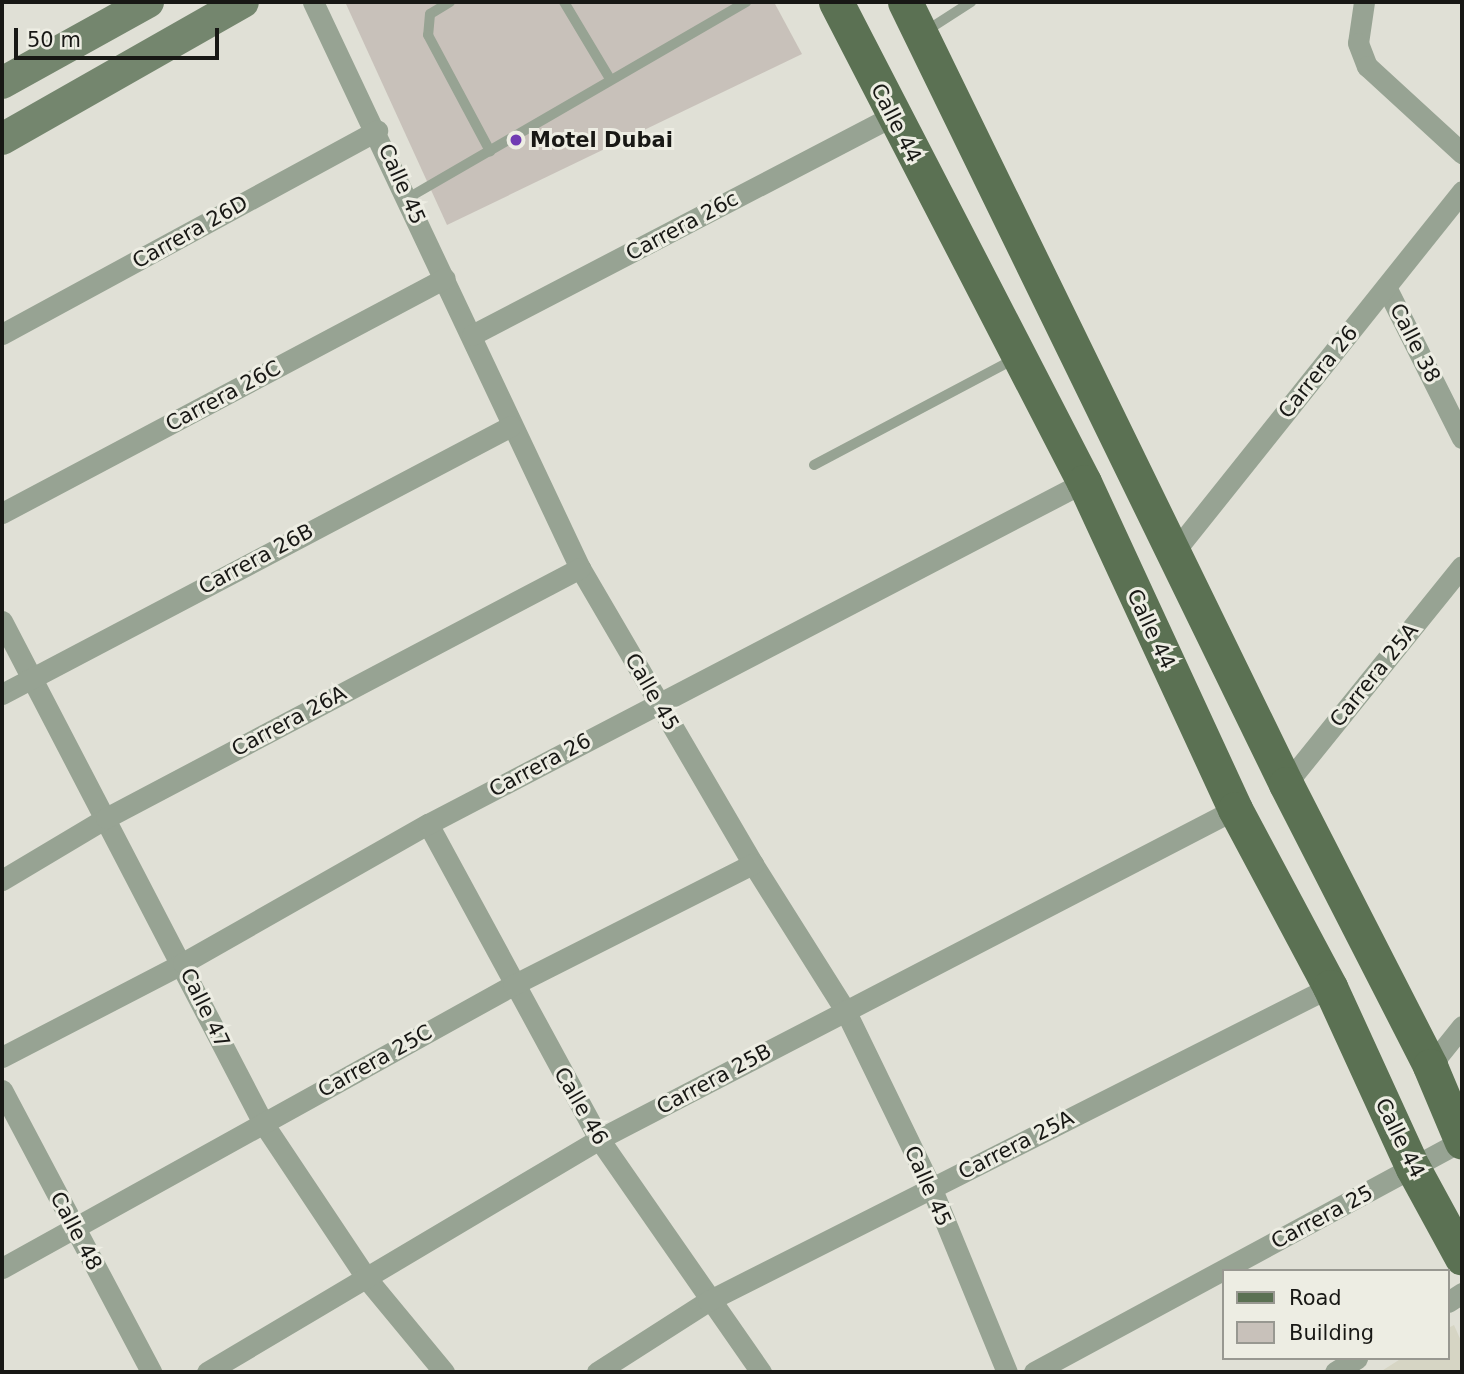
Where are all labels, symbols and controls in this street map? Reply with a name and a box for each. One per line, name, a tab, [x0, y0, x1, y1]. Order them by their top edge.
scale bar	[18, 14, 222, 58]
text: 50 m	[27, 28, 81, 52]
street label: Calle 44	[865, 79, 927, 167]
place label: Motel Dubai	[530, 127, 673, 153]
marker: Motel Dubai	[508, 132, 524, 148]
street label: Calle 45	[373, 140, 431, 228]
street label: Carrera 26c	[622, 186, 742, 266]
street label: Carrera 26D	[128, 190, 252, 274]
street label: Calle 38	[1384, 299, 1446, 387]
street label: Carrera 26	[1273, 321, 1363, 423]
street label: Carrera 26C	[161, 355, 285, 437]
street label: Carrera 26B	[194, 518, 318, 600]
street label: Calle 44	[1122, 585, 1180, 673]
street label: Carrera 25A	[1325, 618, 1423, 732]
street label: Calle 45	[620, 649, 684, 735]
street label: Carrera 26A	[227, 680, 351, 762]
street label: Carrera 26	[485, 728, 595, 802]
street label: Calle 47	[175, 964, 235, 1052]
street label: Carrera 25C	[314, 1019, 436, 1103]
street label: Carrera 25B	[652, 1038, 776, 1120]
street label: Calle 46	[549, 1063, 613, 1149]
street label: Calle 44	[1370, 1094, 1430, 1182]
street label: Carrera 25A	[954, 1105, 1078, 1185]
street label: Calle 45	[899, 1142, 957, 1230]
street label: Carrera 25	[1267, 1180, 1377, 1254]
street label: Calle 48	[45, 1187, 107, 1275]
legend	[1222, 1269, 1450, 1360]
text: Road	[1289, 1286, 1342, 1310]
text: Building	[1289, 1321, 1374, 1345]

